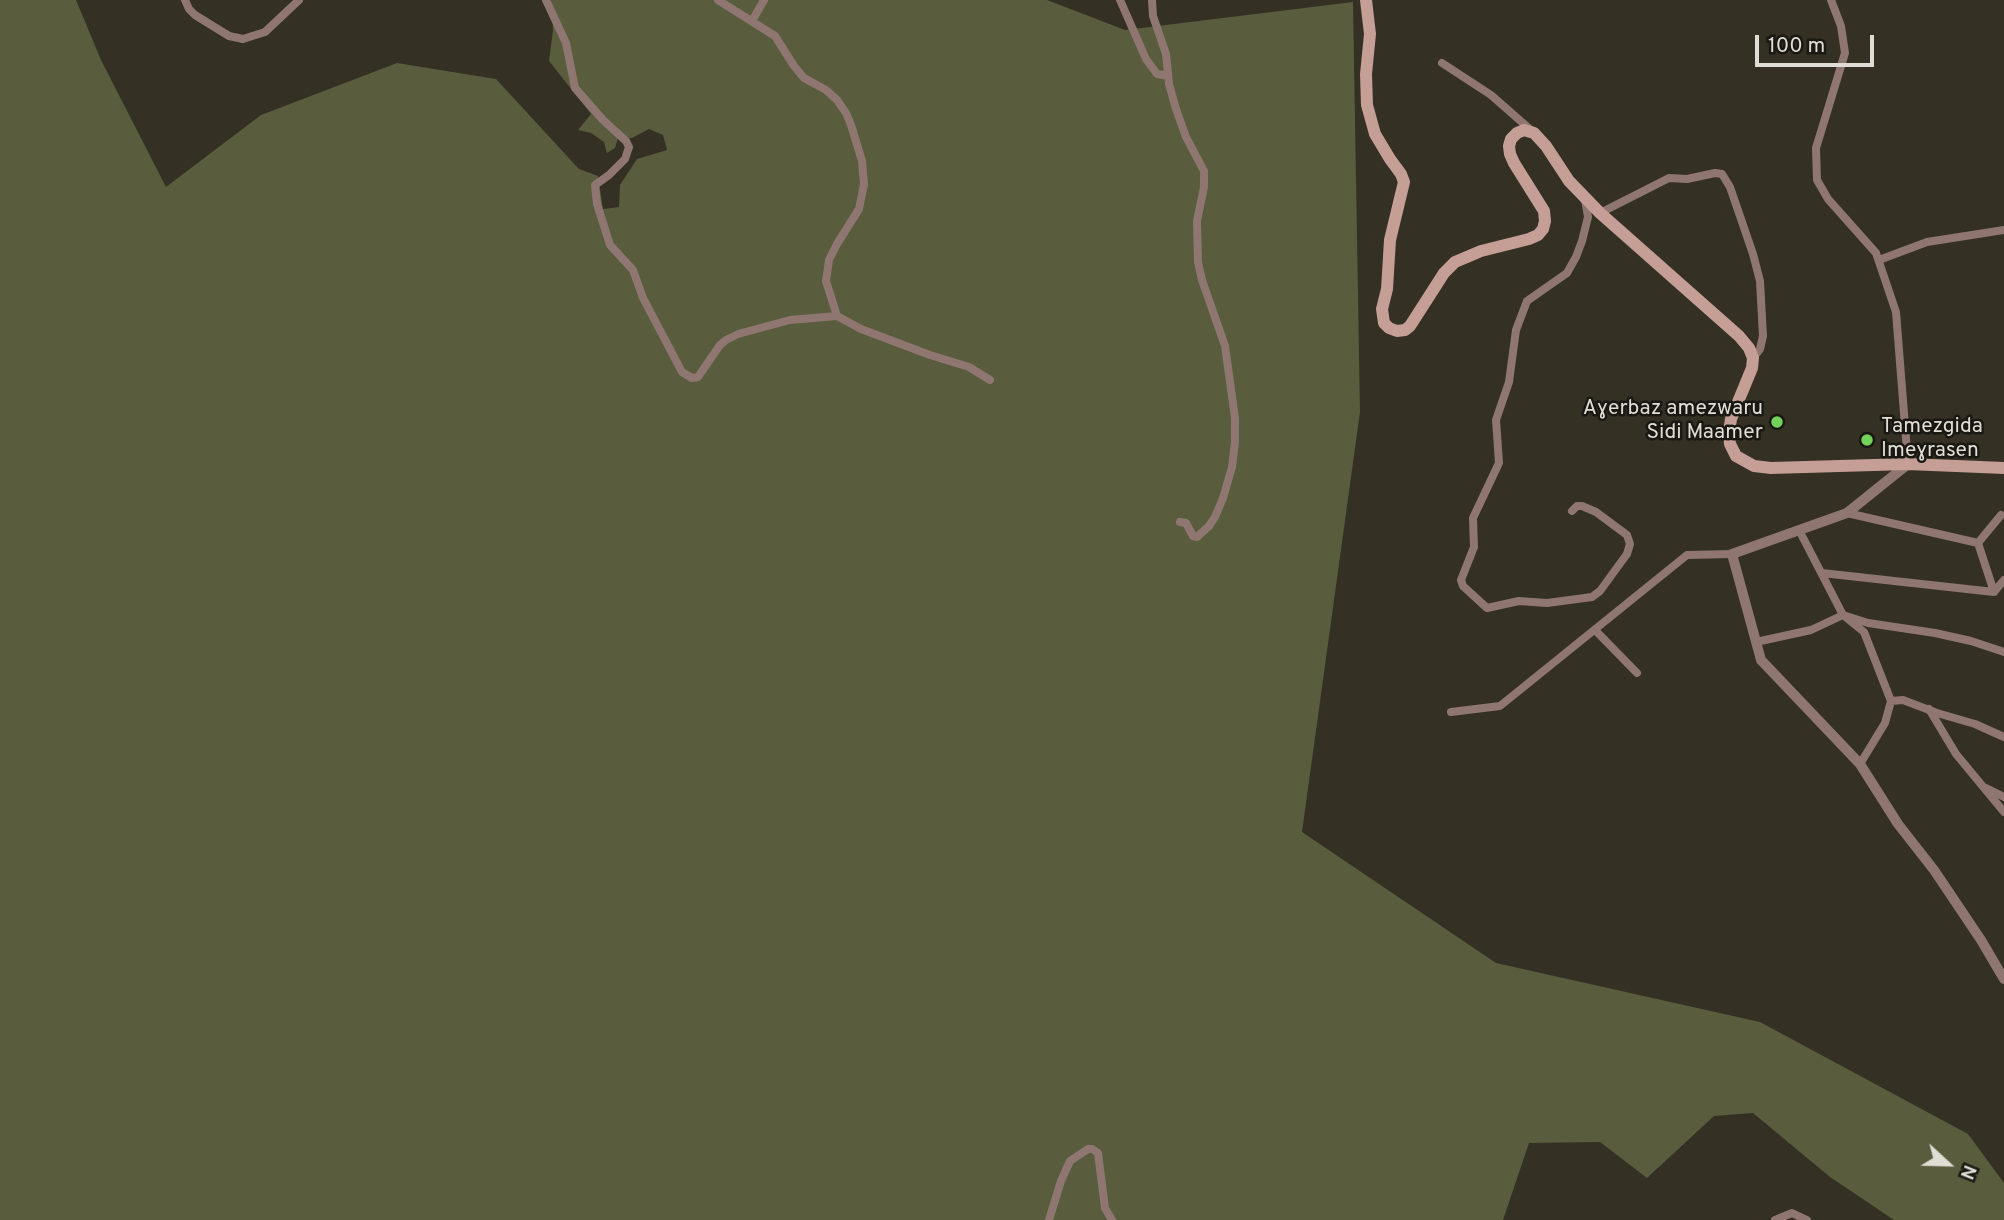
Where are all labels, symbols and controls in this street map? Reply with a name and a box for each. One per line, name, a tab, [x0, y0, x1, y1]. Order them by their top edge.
scale bar	[1759, 21, 1878, 65]
text: 100 m	[1768, 33, 1825, 60]
place label: Aɣerbaz amezwaru Sidi Maamer	[1583, 397, 1763, 447]
marker: Aɣerbaz amezwaru Sidi Maamer	[1769, 414, 1785, 430]
place label: Tamezgida Imeɣrasen	[1881, 415, 1983, 465]
marker: Tamezgida Imeɣrasen	[1859, 432, 1875, 448]
north arrow	[1913, 1129, 1983, 1199]
text: N	[1954, 1161, 1981, 1183]

